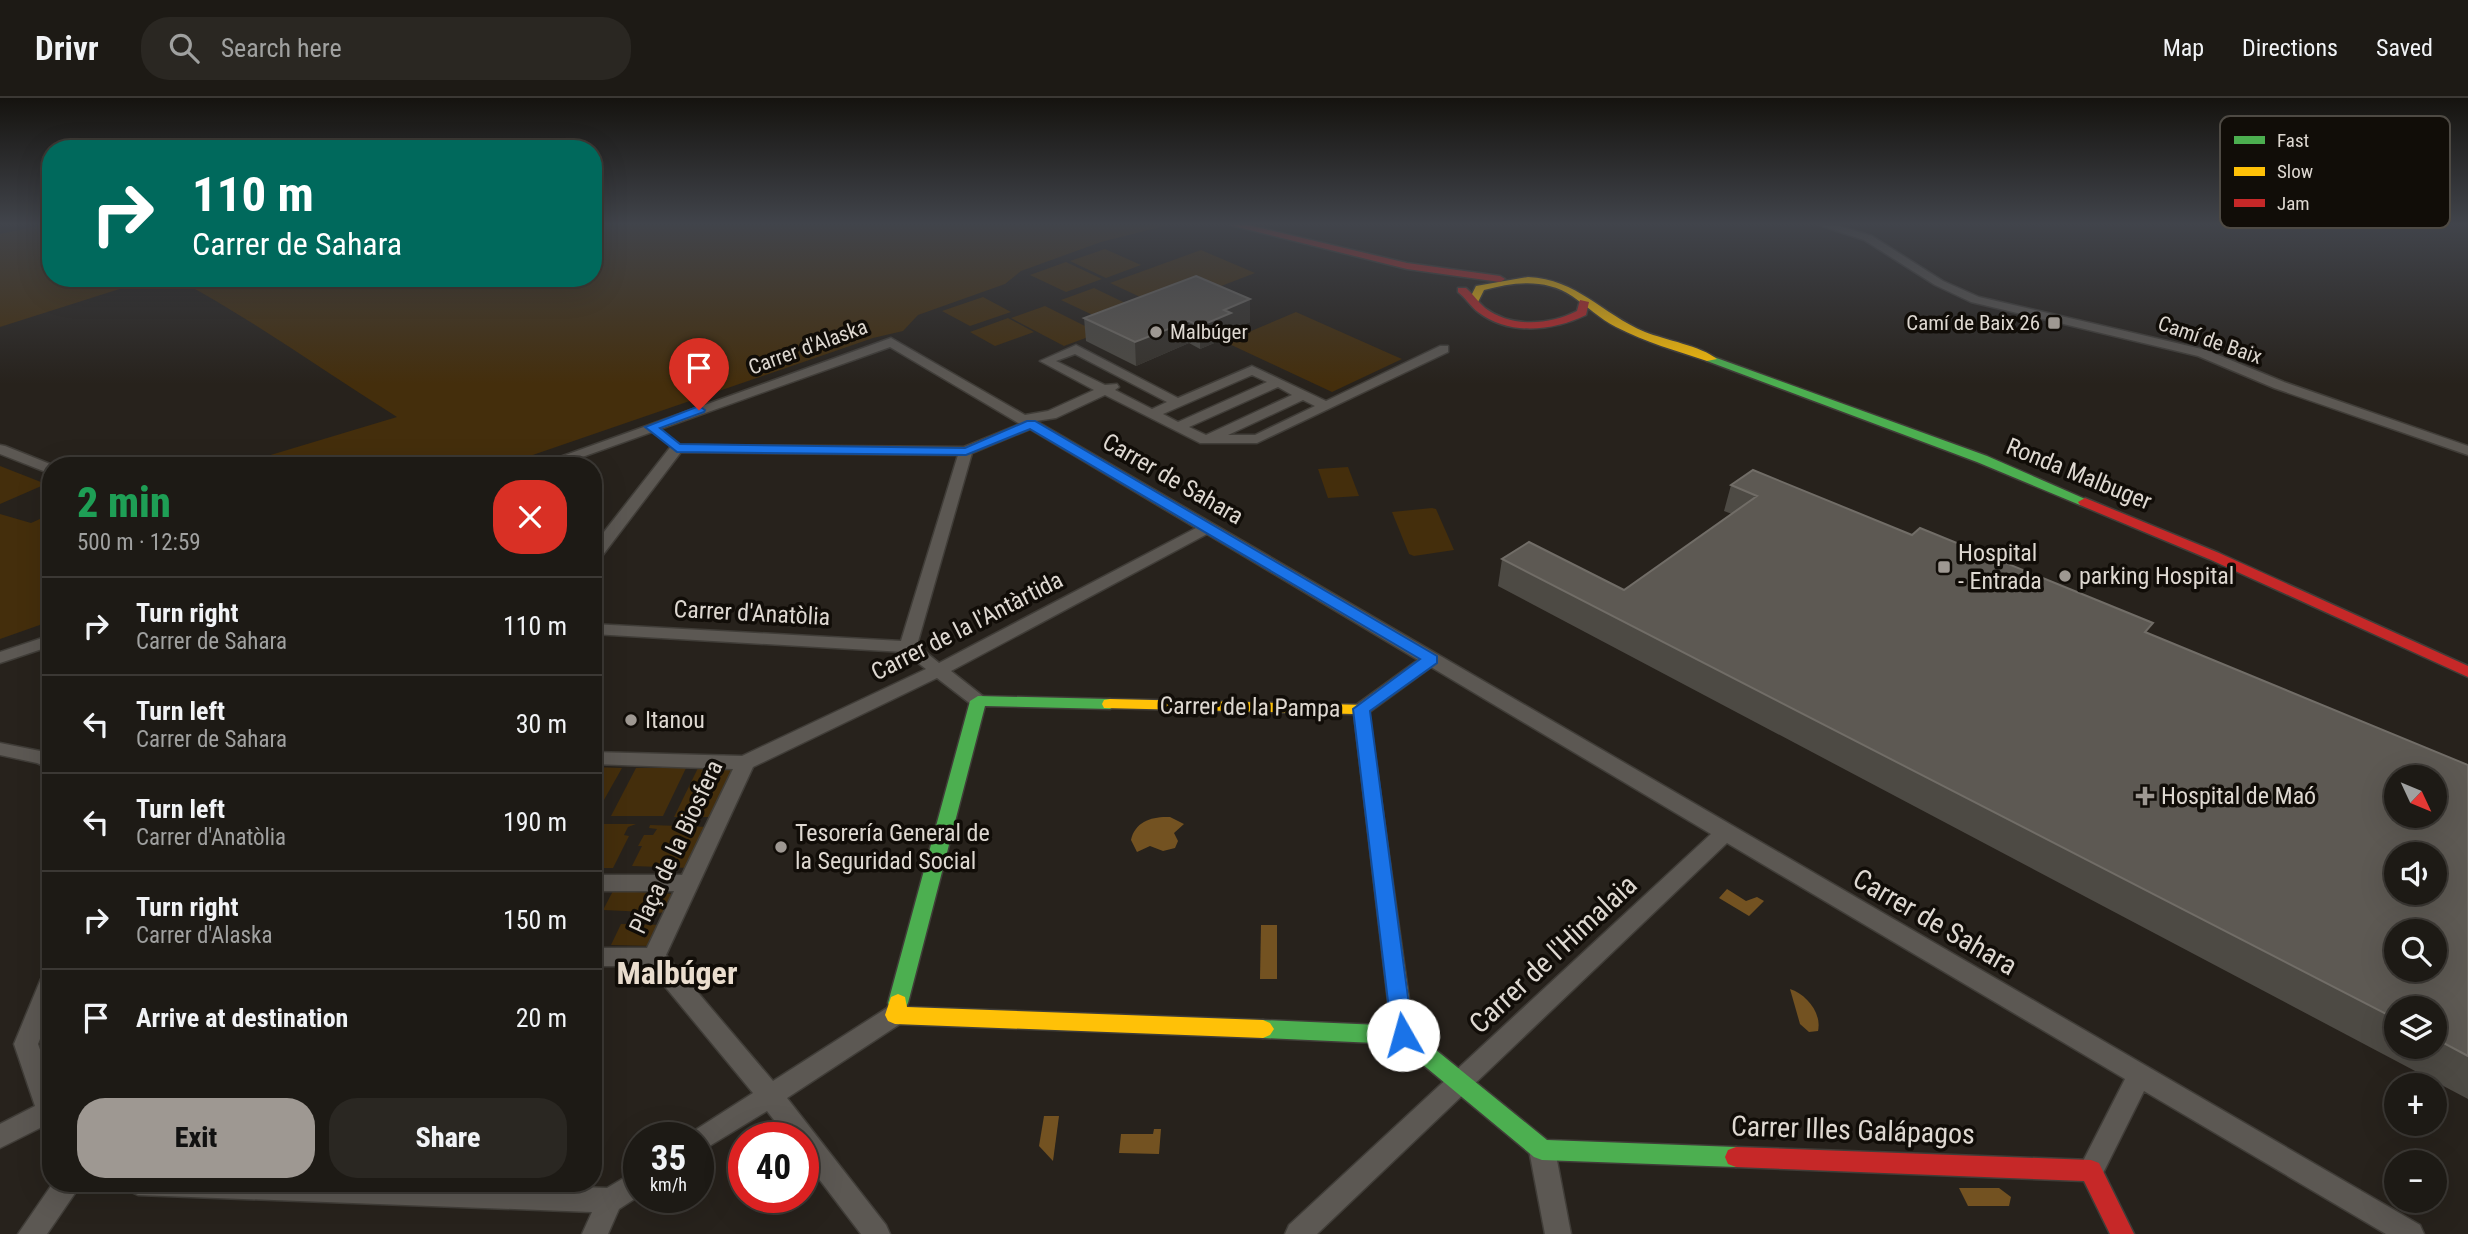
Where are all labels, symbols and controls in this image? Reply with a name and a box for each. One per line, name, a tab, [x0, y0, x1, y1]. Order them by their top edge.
search box	[141, 17, 631, 80]
text: Drivr	[35, 29, 99, 68]
icon: search	[165, 29, 203, 67]
text: Search here	[221, 33, 342, 63]
text: Map	[2163, 34, 2204, 62]
text: Directions	[2242, 34, 2338, 62]
text: Saved	[2376, 34, 2433, 62]
legend	[2220, 116, 2450, 228]
text: Fast	[2277, 129, 2309, 152]
text: Slow	[2277, 160, 2313, 183]
text: 110 m	[192, 166, 314, 223]
icon: right	[77, 168, 168, 259]
text: Jam	[2277, 192, 2310, 215]
text: Carrer de Sahara	[192, 225, 402, 263]
place label: Camí de Baix 26	[1906, 311, 2040, 335]
street label: Camí de Baix	[2155, 311, 2265, 369]
street label: Carrer d'Alaska	[745, 314, 871, 380]
marker: Camí de Baix 26	[2046, 315, 2062, 331]
place label: Malbúger	[1170, 320, 1248, 344]
marker: Malbúger	[1148, 324, 1164, 340]
pin	[669, 338, 729, 410]
icon: arrive	[680, 349, 718, 387]
street label: Carrer de Sahara	[1098, 427, 1248, 531]
street label: Ronda Malbuger	[2002, 432, 2156, 516]
text: 2 min	[77, 478, 171, 527]
button: close	[493, 480, 567, 554]
text: 500 m · 12:59	[77, 529, 201, 556]
place label: Hospital - Entrada	[1958, 539, 2042, 595]
marker: Hospital - Entrada	[1936, 559, 1952, 575]
place label: parking Hospital	[2079, 562, 2234, 590]
street label: Carrer de la l'Antàrtida	[867, 566, 1067, 686]
marker: parking Hospital	[2057, 568, 2073, 584]
street label: Carrer d'Anatòlia	[673, 595, 831, 631]
text: Turn right	[136, 598, 238, 628]
icon: right	[77, 607, 115, 645]
text: 110 m	[503, 611, 567, 641]
text: Carrer de Sahara	[136, 628, 287, 655]
street label: Carrer de la Pampa	[1159, 691, 1341, 723]
text: Turn left	[136, 696, 225, 726]
icon: left	[77, 705, 115, 743]
place label: Itanou	[645, 706, 705, 734]
text: 30 m	[516, 709, 567, 739]
marker: Itanou	[623, 712, 639, 728]
text: Carrer de Sahara	[136, 726, 287, 753]
street label: Plaça de la Biosfera	[624, 756, 728, 938]
north arrow	[2384, 765, 2446, 828]
map controls	[2384, 765, 2447, 1213]
place label: Hospital de Maó	[2161, 782, 2316, 810]
marker: Hospital de Maó	[2135, 786, 2155, 806]
text: Turn left	[136, 794, 225, 824]
icon: left	[77, 803, 115, 841]
text: 190 m	[503, 807, 567, 837]
place label: Tesorería General de la Seguridad Social	[795, 819, 990, 875]
text: Carrer d'Anatòlia	[136, 824, 286, 851]
marker: Tesorería General de la Seguridad Social	[773, 839, 789, 855]
button: sound	[2384, 842, 2447, 905]
street label: Carrer de Sahara	[1847, 862, 2023, 982]
street label: Carrer de l'Himalaia	[1462, 868, 1644, 1040]
text: Turn right	[136, 892, 238, 922]
icon: right	[77, 901, 115, 939]
text: 150 m	[503, 905, 567, 935]
button: search	[2384, 919, 2447, 982]
text: Carrer d'Alaska	[136, 922, 272, 949]
district label: Malbúger	[617, 954, 738, 992]
button: layers	[2384, 996, 2447, 1059]
position arrow	[1366, 998, 1440, 1072]
icon: arrive	[77, 999, 115, 1037]
text: Arrive at destination	[136, 1003, 348, 1033]
text: 20 m	[516, 1003, 567, 1033]
button: +	[2384, 1073, 2447, 1136]
button: Exit	[77, 1098, 315, 1178]
button: Share	[329, 1098, 567, 1178]
street label: Carrer Illes Galápagos	[1730, 1109, 1976, 1151]
speed limit sign: 40	[728, 1122, 819, 1213]
text: 35	[651, 1138, 686, 1179]
button: −	[2384, 1150, 2447, 1213]
text: km/h	[650, 1174, 687, 1195]

